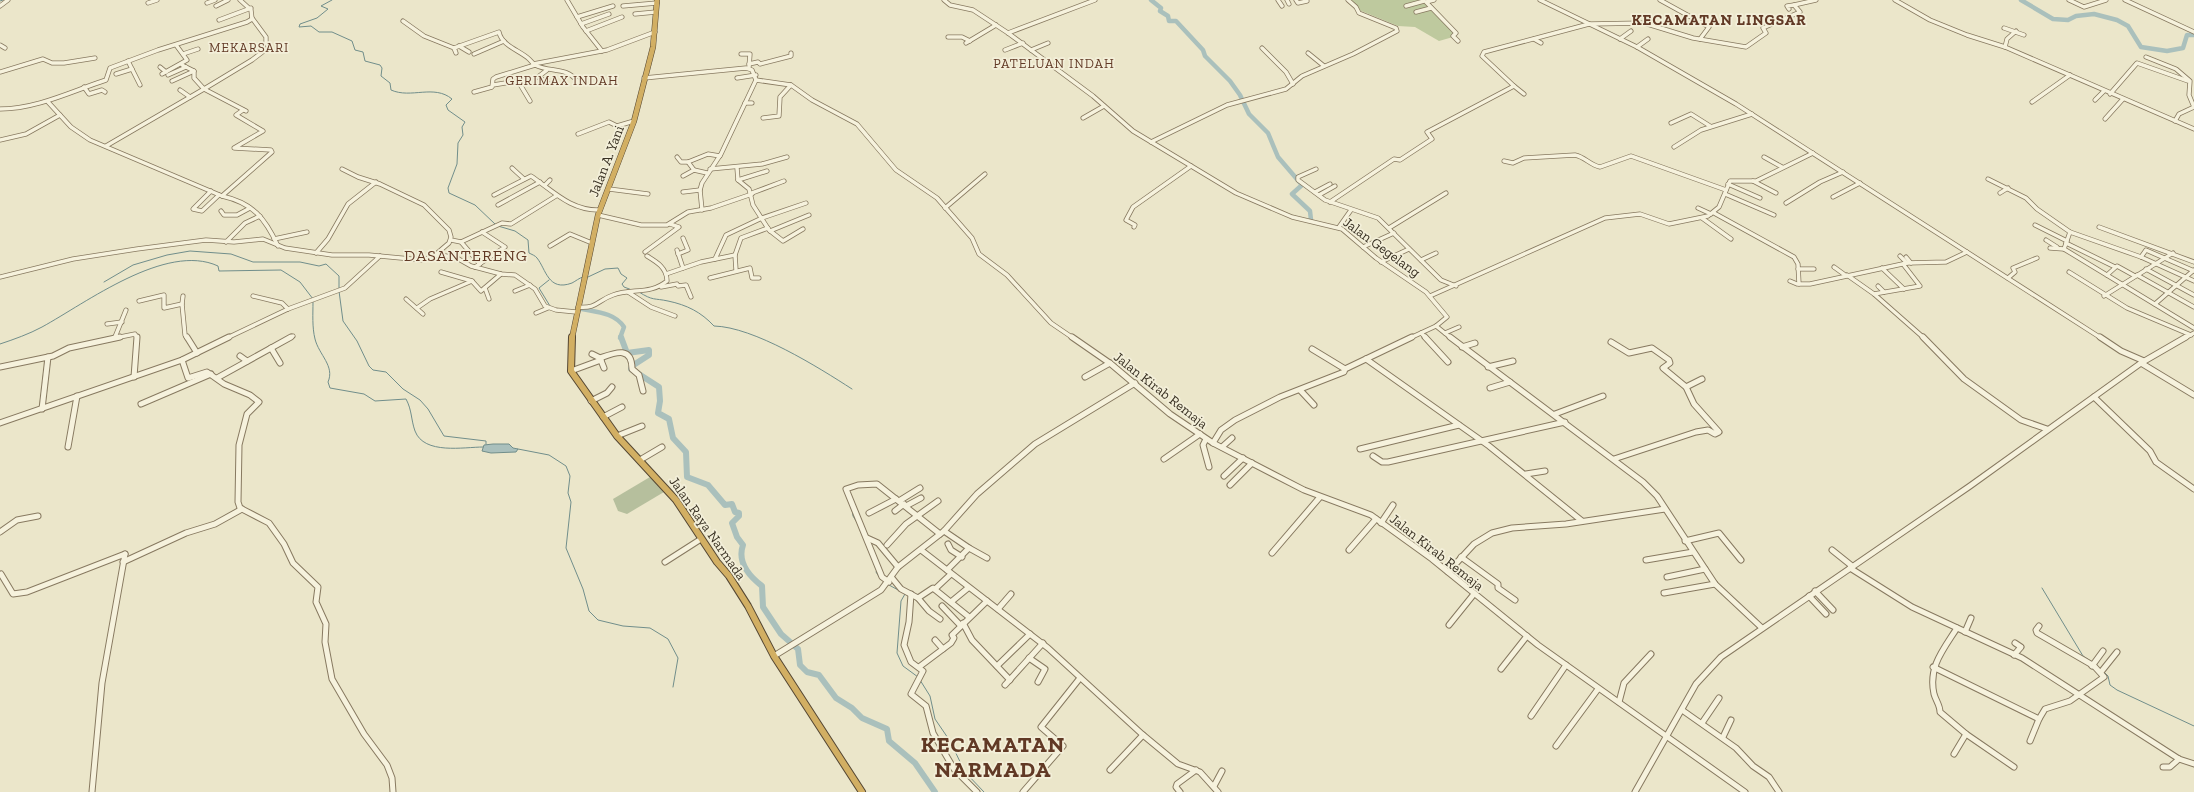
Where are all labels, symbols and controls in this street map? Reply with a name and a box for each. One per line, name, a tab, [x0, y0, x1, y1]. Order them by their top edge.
district label: KECAMATAN LINGSAR	[1631, 11, 1807, 29]
district label: MEKARSARI	[209, 40, 289, 55]
district label: PATELUAN INDAH	[993, 56, 1115, 71]
district label: GERIMAX INDAH	[505, 73, 619, 88]
street label: Jalan A. Yani	[585, 123, 628, 199]
street label: Jalan Gegelang	[1340, 214, 1424, 281]
district label: DASANTERENG	[404, 246, 528, 265]
street label: Jalan Kirab Remaja	[1110, 348, 1211, 433]
street label: Jalan Raya Narmada	[665, 473, 750, 584]
street label: Jalan Kirab Remaja	[1386, 510, 1487, 595]
district label: KECAMATAN NARMADA	[921, 731, 1065, 783]

